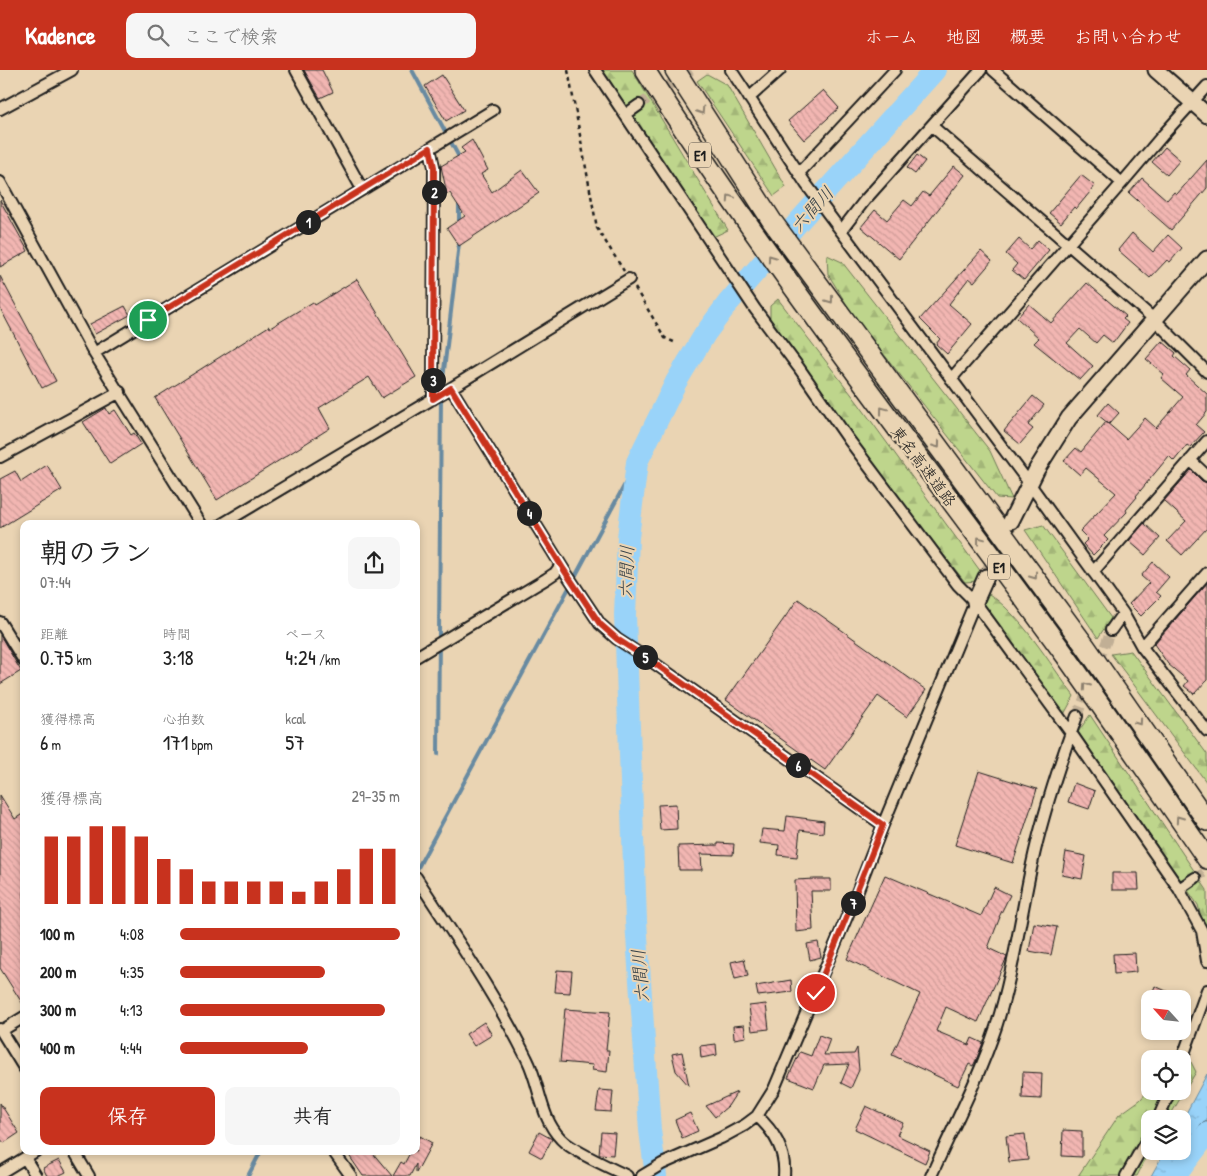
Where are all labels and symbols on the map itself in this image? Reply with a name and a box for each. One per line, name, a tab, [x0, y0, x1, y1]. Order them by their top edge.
one-way arrow	[695, 105, 704, 115]
road number: E1	[689, 142, 711, 168]
pin: 2	[422, 180, 446, 204]
water label: 六間川	[785, 181, 839, 237]
one-way arrow	[727, 194, 736, 204]
pin: 1	[296, 210, 320, 234]
one-way arrow	[768, 255, 777, 264]
one-way arrow	[824, 294, 833, 304]
pin	[127, 299, 169, 341]
pin: 3	[420, 368, 446, 392]
one-way arrow	[880, 406, 889, 416]
street label: 東名高速道路	[886, 421, 962, 511]
one-way arrow	[931, 439, 940, 449]
pin: 4	[516, 500, 542, 526]
one-way arrow	[977, 537, 985, 546]
water label: 六間川	[613, 545, 639, 599]
road number: E1	[988, 554, 1010, 580]
one-way arrow	[1028, 570, 1036, 579]
pin: 5	[632, 644, 658, 670]
one-way arrow	[1083, 682, 1092, 691]
one-way arrow	[1133, 716, 1142, 726]
pin: 6	[786, 752, 810, 778]
one-way arrow	[1176, 815, 1185, 825]
pin: 7	[840, 890, 866, 916]
water label: 六間川	[625, 948, 655, 1004]
pin	[795, 972, 837, 1014]
north arrow	[1141, 990, 1191, 1040]

